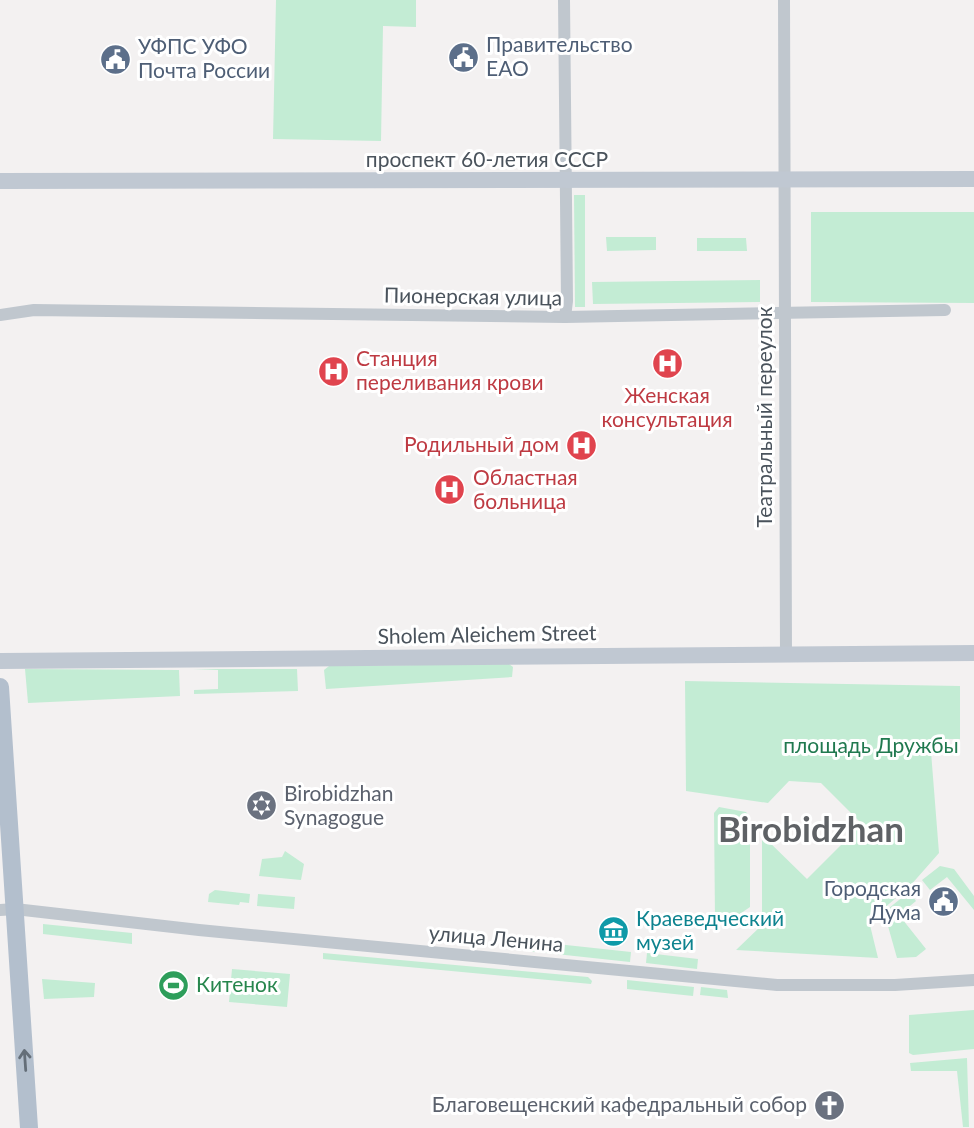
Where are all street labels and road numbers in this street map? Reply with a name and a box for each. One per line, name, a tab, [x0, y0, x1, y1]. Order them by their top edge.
street label: проспект 60-летия СССР	[366, 146, 608, 171]
street label: Пионерская улица	[384, 281, 562, 310]
street label: Театральный переулок	[751, 306, 776, 528]
street label: Sholem Aleichem Street	[377, 619, 597, 648]
street label: улица Ленина	[428, 919, 564, 956]

